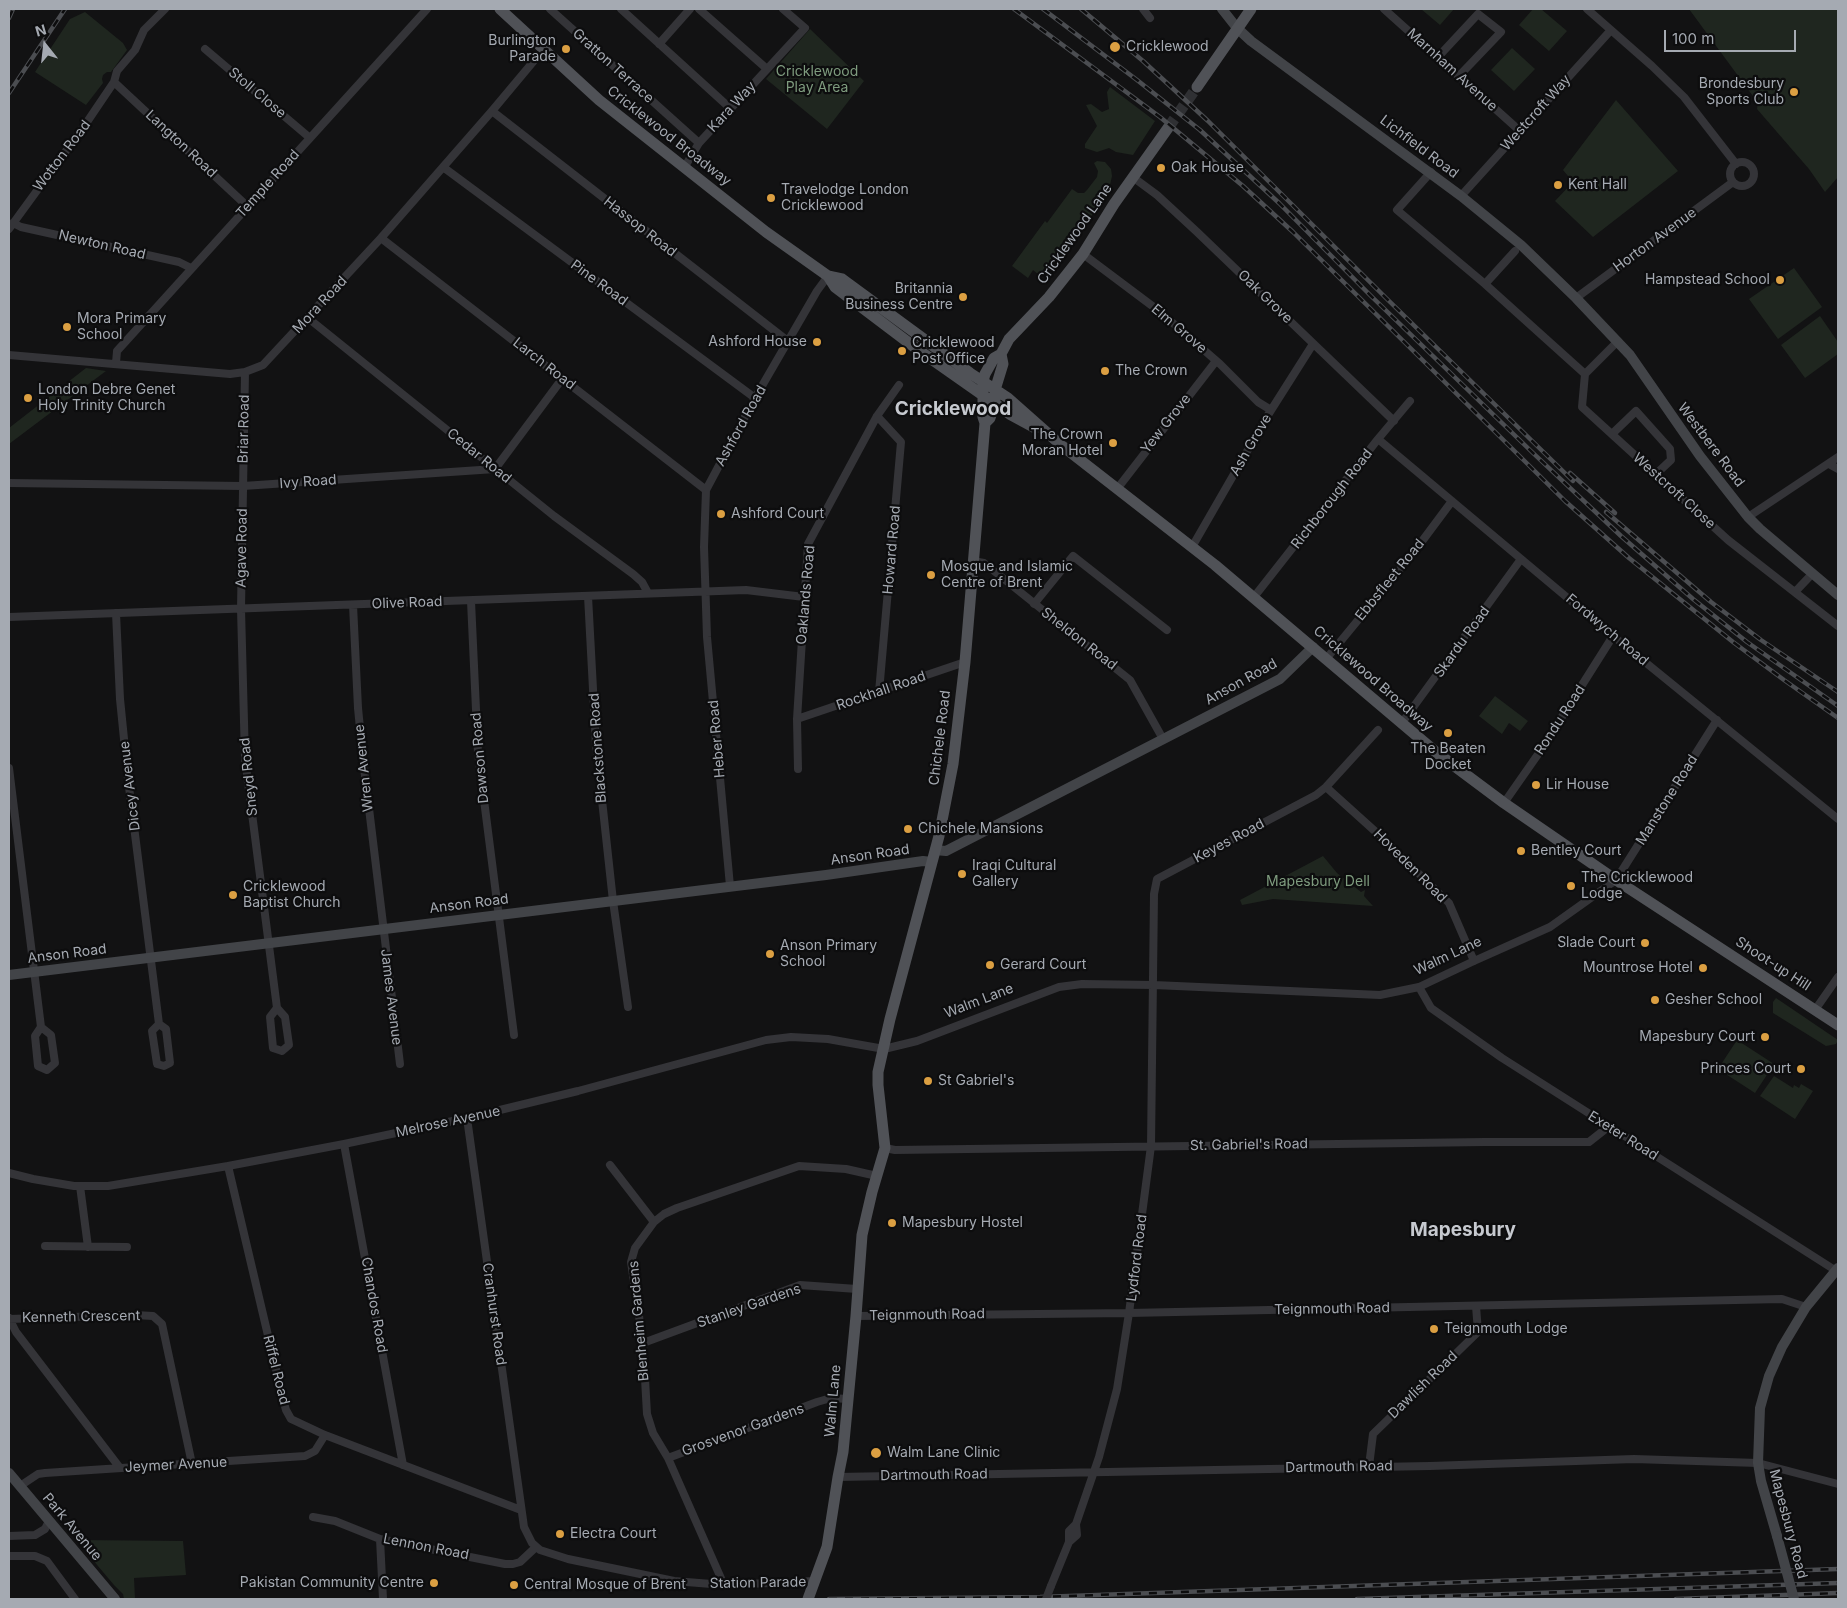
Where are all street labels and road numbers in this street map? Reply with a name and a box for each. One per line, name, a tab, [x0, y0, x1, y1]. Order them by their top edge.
street label: Gratton Terrace	[569, 25, 657, 107]
street label: Marnham Avenue	[1403, 25, 1501, 115]
street label: Stoll Close	[225, 64, 289, 122]
street label: Westcroft Way	[1498, 72, 1574, 154]
street label: Kara Way	[704, 78, 760, 136]
street label: Cricklewood Broadway	[604, 82, 734, 190]
street label: Langton Road	[142, 107, 220, 181]
street label: Lichfield Road	[1376, 112, 1462, 182]
street label: Wotton Road	[30, 117, 94, 195]
street label: Temple Road	[233, 146, 303, 222]
street label: Cricklewood Lane	[1034, 181, 1116, 287]
street label: Hassop Road	[600, 193, 680, 261]
street label: Horton Avenue	[1610, 204, 1700, 276]
street label: Newton Road	[57, 227, 147, 263]
street label: Pine Road	[567, 257, 631, 309]
street label: Oak Grove	[1234, 267, 1296, 327]
street label: Mora Road	[289, 273, 351, 337]
street label: Elm Grove	[1148, 301, 1210, 357]
street label: Larch Road	[509, 334, 579, 394]
street label: Ashford Road	[712, 383, 770, 469]
street label: Yew Grove	[1137, 391, 1195, 457]
street label: Briar Road	[235, 394, 253, 464]
street label: Westbere Road	[1674, 400, 1748, 490]
street label: Ash Grove	[1227, 411, 1275, 479]
street label: Cedar Road	[443, 425, 515, 487]
street label: Richborough Road	[1288, 446, 1376, 552]
street label: Westcroft Close	[1629, 450, 1719, 532]
street label: Ivy Road	[279, 472, 337, 492]
street label: Howard Road	[880, 505, 904, 595]
street label: Agave Road	[233, 508, 251, 588]
street label: Ebbsfleet Road	[1352, 536, 1428, 624]
street label: Oaklands Road	[793, 545, 819, 645]
street label: Fordwych Road	[1562, 591, 1652, 669]
street label: Olive Road	[371, 593, 443, 613]
street label: Skardu Road	[1430, 603, 1494, 681]
street label: Sheldon Road	[1038, 604, 1120, 674]
street label: Cricklewood Broadway	[1310, 623, 1436, 735]
street label: Anson Road	[1202, 655, 1280, 709]
street label: Rockhall Road	[834, 668, 928, 714]
street label: Rondu Road	[1531, 682, 1589, 758]
street label: Chichele Road	[926, 690, 954, 786]
street label: Blackstone Road	[586, 692, 610, 804]
street label: Heber Road	[705, 699, 729, 779]
street label: Dawson Road	[468, 712, 492, 804]
street label: Wren Avenue	[351, 723, 377, 813]
street label: Sneyd Road	[237, 737, 261, 817]
street label: Dicey Avenue	[116, 740, 144, 832]
street label: Manstone Road	[1633, 752, 1701, 848]
street label: Keyes Road	[1191, 815, 1267, 867]
street label: Hoveden Road	[1370, 826, 1450, 906]
street label: Anson Road	[829, 841, 911, 869]
street label: Anson Road	[428, 891, 510, 917]
street label: Walm Lane	[1411, 933, 1485, 979]
street label: Shoot-up Hill	[1732, 933, 1814, 995]
street label: Anson Road	[26, 941, 108, 967]
street label: James Avenue	[377, 948, 405, 1046]
street label: Walm Lane	[942, 980, 1016, 1022]
street label: Melrose Avenue	[394, 1103, 502, 1141]
street label: Exeter Road	[1585, 1108, 1661, 1164]
street label: St. Gabriel's Road	[1190, 1136, 1308, 1154]
street label: Lydford Road	[1123, 1213, 1151, 1303]
street label: Chandos Road	[357, 1256, 391, 1354]
street label: Blenheim Gardens	[625, 1260, 653, 1382]
street label: Cranhurst Road	[479, 1262, 509, 1366]
street label: Stanley Gardens	[695, 1280, 803, 1332]
street label: Teignmouth Road	[1274, 1300, 1390, 1318]
street label: Teignmouth Road	[869, 1306, 985, 1324]
street label: Kenneth Crescent	[22, 1308, 140, 1326]
street label: Riffel Road	[259, 1333, 293, 1407]
street label: Dawlish Road	[1385, 1348, 1461, 1422]
street label: Walm Lane	[821, 1364, 845, 1438]
street label: Grosvenor Gardens	[680, 1400, 806, 1460]
street label: Jeymer Avenue	[124, 1454, 228, 1476]
street label: Dartmouth Road	[1285, 1458, 1393, 1476]
street label: Dartmouth Road	[880, 1466, 988, 1484]
street label: Mapesbury Road	[1765, 1467, 1811, 1581]
street label: Park Avenue	[39, 1490, 105, 1564]
street label: Lennon Road	[382, 1530, 470, 1564]
street label: Station Parade	[709, 1574, 807, 1592]

